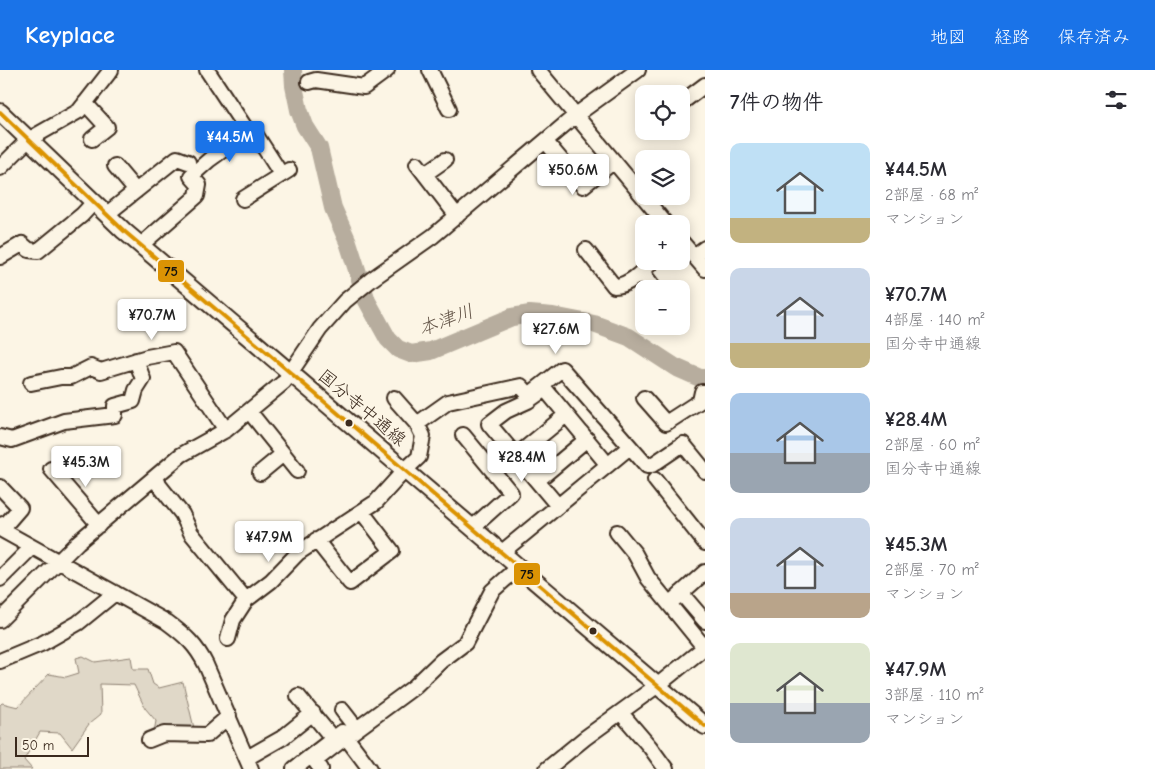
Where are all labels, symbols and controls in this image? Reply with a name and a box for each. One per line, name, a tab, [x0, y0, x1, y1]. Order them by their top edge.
text: Keyplace	[25, 21, 115, 49]
text: 地図	[930, 27, 966, 48]
text: 経路	[994, 27, 1030, 48]
text: 保存済み	[1058, 27, 1130, 48]
map controls	[635, 85, 690, 335]
button: locate	[635, 85, 690, 140]
icon: filters	[1102, 86, 1130, 114]
text: 7件の物件	[730, 90, 823, 114]
pin: ¥44.5M	[189, 121, 271, 163]
text: ¥44.5M	[206, 128, 254, 146]
button: layers	[635, 150, 690, 205]
pin: ¥50.6M	[532, 154, 614, 196]
text: ¥44.5M	[885, 157, 947, 181]
text: ¥50.6M	[548, 161, 598, 179]
icon: home	[770, 163, 830, 223]
text: 2部屋 · 68 m²	[885, 186, 978, 204]
text: マンション	[885, 210, 964, 228]
button: +	[635, 215, 690, 270]
line badge: 75	[157, 259, 185, 283]
text: 75	[164, 263, 178, 280]
button: −	[635, 280, 690, 335]
text: ¥70.7M	[885, 282, 947, 306]
icon: home	[770, 288, 830, 348]
pin: ¥70.7M	[111, 298, 193, 341]
water label: 本津川	[415, 300, 477, 340]
text: ¥70.7M	[128, 306, 176, 324]
text: 4部屋 · 140 m²	[885, 311, 985, 329]
pin: ¥27.6M	[515, 312, 597, 355]
text: ¥27.6M	[532, 320, 580, 338]
text: 国分寺中通線	[885, 335, 981, 353]
street label: 国分寺中通線	[314, 365, 410, 451]
text: ¥28.4M	[885, 407, 947, 431]
icon: home	[770, 413, 830, 473]
unlabelled marker	[344, 418, 354, 428]
text: 2部屋 · 60 m²	[885, 436, 980, 454]
pin: ¥28.4M	[481, 440, 563, 483]
pin: ¥45.3M	[45, 446, 127, 488]
text: ¥28.4M	[498, 448, 546, 466]
text: ¥45.3M	[62, 453, 110, 471]
text: 国分寺中通線	[885, 460, 981, 478]
pin: ¥47.9M	[228, 520, 310, 563]
text: ¥47.9M	[246, 528, 292, 546]
text: ¥45.3M	[885, 532, 947, 556]
icon: home	[770, 538, 830, 598]
text: 2部屋 · 70 m²	[885, 561, 979, 579]
line badge: 75	[513, 562, 541, 586]
text: 75	[520, 566, 534, 583]
text: マンション	[885, 585, 964, 603]
unlabelled marker	[588, 626, 598, 636]
text: ¥47.9M	[885, 657, 946, 681]
icon: home	[770, 663, 830, 723]
text: 3部屋 · 110 m²	[885, 686, 984, 704]
text: マンション	[885, 710, 964, 728]
scale bar	[15, 734, 89, 757]
text: 50 m	[22, 737, 54, 754]

